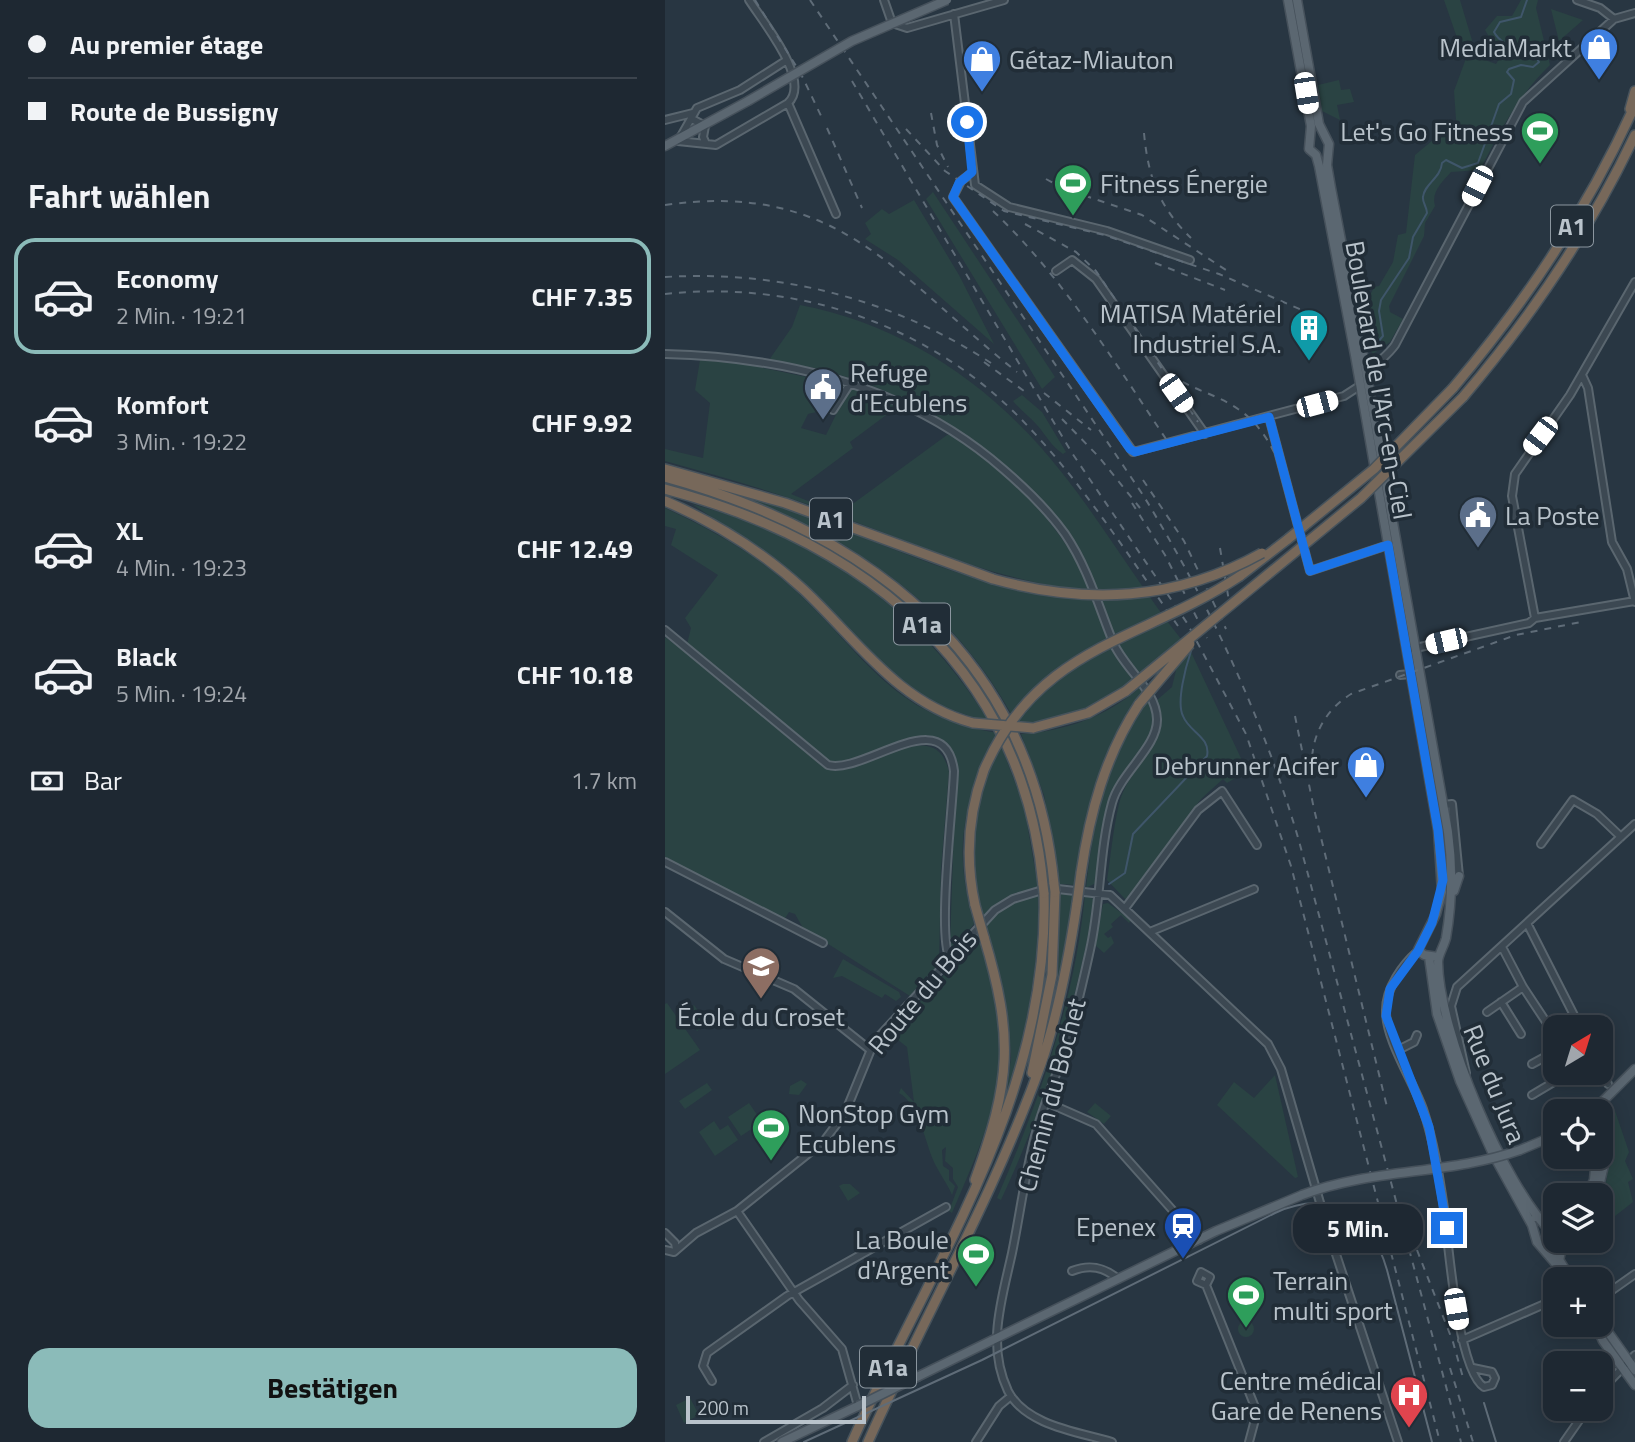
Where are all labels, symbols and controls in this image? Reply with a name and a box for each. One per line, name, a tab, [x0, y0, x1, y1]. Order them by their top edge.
text: Au premier étage	[70, 25, 263, 64]
shop icon: MediaMarkt	[1578, 26, 1620, 81]
place label: MediaMarkt	[1439, 28, 1572, 67]
shop icon: Gétaz-Miauton	[961, 38, 1003, 93]
place label: Gétaz-Miauton	[1009, 40, 1174, 79]
car	[1293, 71, 1320, 115]
text: Route de Bussigny	[70, 92, 278, 131]
route start	[951, 106, 983, 138]
sports icon: Let's Go Fitness	[1519, 110, 1561, 165]
place label: Let's Go Fitness	[1340, 112, 1513, 151]
sports icon: Fitness Énergie	[1052, 162, 1094, 217]
car	[1459, 163, 1496, 209]
place label: Fitness Énergie	[1100, 164, 1268, 203]
text: Fahrt wählen	[28, 172, 211, 220]
road number: A1	[1551, 206, 1593, 246]
street label: Boulevard de l'Arc-en-Ciel	[1335, 238, 1423, 522]
text: Economy	[116, 259, 218, 298]
icon: car	[32, 265, 95, 328]
text: CHF 7.35	[531, 277, 633, 316]
place label: MATISA Matériel Industriel S.A.	[1100, 294, 1282, 363]
text: 2 Min. · 19:21	[116, 298, 247, 333]
building icon: MATISA Matériel Industriel S.A.	[1288, 307, 1330, 362]
place label: Refuge d'Ecublens	[850, 353, 967, 422]
public building icon: Refuge d'Ecublens	[802, 366, 844, 421]
car	[1156, 370, 1197, 416]
text: Komfort	[116, 385, 209, 424]
car	[1294, 388, 1341, 420]
icon: car	[32, 391, 95, 454]
text: CHF 9.92	[531, 403, 633, 442]
car	[1519, 413, 1562, 459]
text: 3 Min. · 19:22	[116, 424, 247, 459]
public building icon: La Poste	[1457, 494, 1499, 549]
place label: La Poste	[1505, 496, 1600, 535]
road number: A1	[810, 498, 852, 540]
text: XL	[116, 511, 143, 550]
icon: car	[32, 517, 95, 580]
text: CHF 12.49	[517, 529, 633, 568]
text: 4 Min. · 19:23	[116, 550, 247, 585]
road number: A1a	[894, 604, 950, 644]
car	[1424, 626, 1469, 656]
text: Black	[116, 637, 177, 676]
icon: car	[32, 643, 95, 706]
text: CHF 10.18	[517, 655, 633, 694]
text: 5 Min. · 19:24	[116, 676, 247, 711]
shop icon: Debrunner Acifer	[1345, 744, 1387, 799]
place label: Debrunner Acifer	[1154, 746, 1339, 785]
text: Bar	[84, 761, 122, 800]
icon: cash	[28, 762, 66, 800]
text: 1.7 km	[571, 763, 637, 798]
street label: Route du Bois	[858, 921, 986, 1063]
school or university icon: École du Croset	[740, 945, 782, 1000]
street label: Chemin du Bochet	[1006, 994, 1096, 1196]
place label: École du Croset	[677, 997, 845, 1036]
north arrow	[1543, 1015, 1613, 1085]
map controls	[1543, 1015, 1613, 1421]
street label: Rue du Jura	[1453, 1019, 1537, 1149]
place label: NonStop Gym Ecublens	[798, 1094, 949, 1163]
button: locate	[1543, 1099, 1613, 1169]
sports icon: NonStop Gym Ecublens	[750, 1107, 792, 1162]
button: layers	[1543, 1183, 1613, 1253]
callout: 5 Min.	[1293, 1204, 1423, 1252]
station icon: Epenex	[1162, 1205, 1204, 1260]
place label: Epenex	[1076, 1207, 1156, 1246]
text: 5 Min.	[1327, 1211, 1389, 1246]
route end	[1431, 1212, 1463, 1244]
place label: La Boule d'Argent	[855, 1220, 949, 1289]
sports icon: La Boule d'Argent	[955, 1233, 997, 1288]
place label: Terrain multi sport	[1273, 1261, 1393, 1330]
button: +	[1543, 1267, 1613, 1337]
sports icon: Terrain multi sport	[1225, 1274, 1267, 1329]
car	[1443, 1286, 1470, 1332]
road number: A1a	[860, 1346, 916, 1387]
button: Bestätigen	[28, 1348, 637, 1428]
button: −	[1543, 1351, 1613, 1421]
place label: Centre médical Gare de Renens	[1211, 1361, 1382, 1430]
hospital icon: Centre médical Gare de Renens	[1388, 1374, 1430, 1429]
scale bar	[686, 1393, 866, 1425]
text: 200 m	[697, 1393, 749, 1422]

